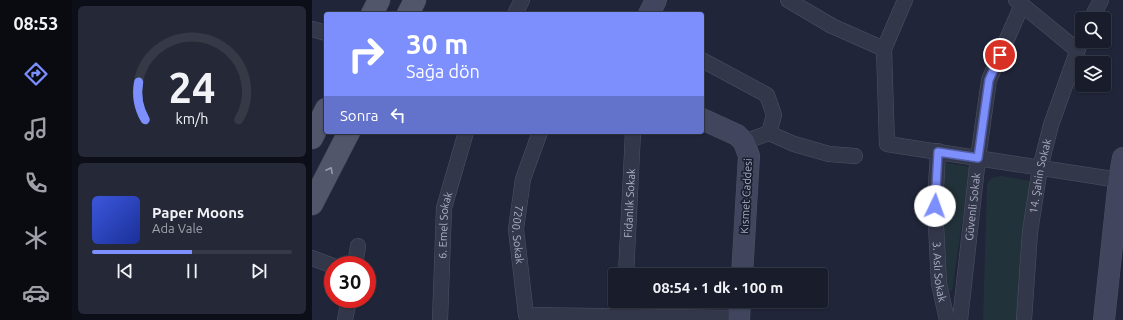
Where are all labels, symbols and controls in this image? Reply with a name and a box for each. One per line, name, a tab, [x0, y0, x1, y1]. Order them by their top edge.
map controls	[1075, 12, 1111, 92]
button: search	[1075, 12, 1111, 48]
text: 08:53	[13, 13, 59, 33]
icon: right	[340, 28, 392, 80]
text: 30 m	[406, 28, 468, 59]
pin	[983, 38, 1017, 72]
icon: arrive	[989, 44, 1011, 66]
button: layers	[1075, 56, 1111, 92]
icon: directions	[22, 60, 50, 88]
text: Sağa dön	[406, 61, 480, 81]
text: 24	[169, 63, 215, 110]
icon: left	[387, 104, 409, 126]
text: Sonra	[340, 107, 379, 124]
text: km/h	[176, 110, 208, 126]
icon: music	[22, 115, 50, 143]
street label: 14. Şahin Sokak	[1027, 137, 1053, 214]
street label: Kısmet Caddesi	[738, 158, 754, 234]
one-way arrow	[325, 167, 333, 174]
street label: Fidanlık Sokak	[622, 168, 637, 238]
icon: phone	[22, 169, 50, 197]
street label: Güvenli Sokak	[963, 172, 982, 241]
position arrow	[914, 185, 956, 227]
street label: 6. Emel Sokak	[436, 190, 455, 259]
text: Paper Moons	[152, 204, 244, 221]
street label: 7200. Sokak	[510, 204, 526, 265]
text: Ada Vale	[152, 221, 203, 235]
icon: climate	[22, 224, 50, 252]
street label: 3. Aslı Sokak	[931, 241, 949, 303]
speed limit sign: 30	[324, 256, 376, 308]
icon: previous	[114, 260, 136, 282]
icon: pause	[181, 260, 203, 282]
icon: next	[248, 260, 270, 282]
icon: car	[22, 279, 50, 307]
text: 08:54 · 1 dk · 100 m	[653, 279, 783, 296]

